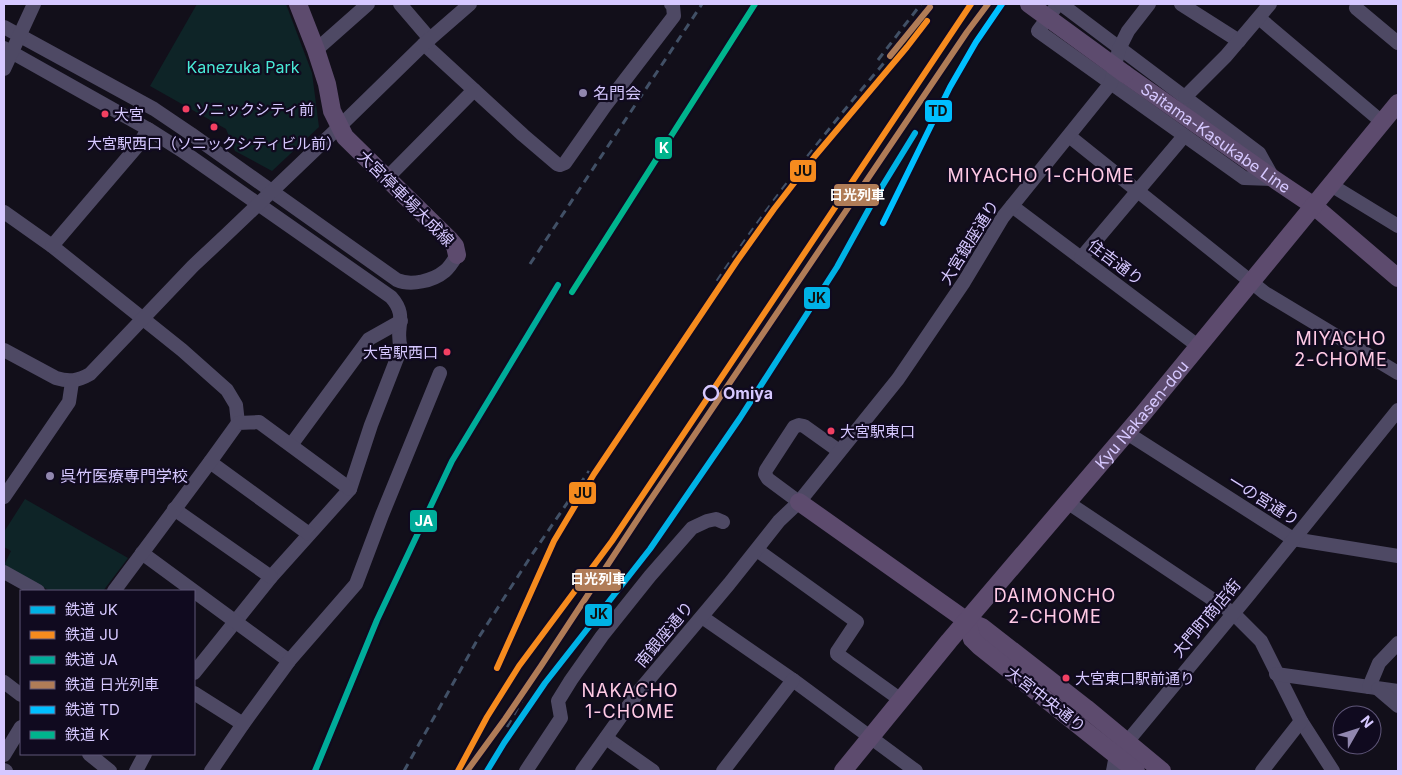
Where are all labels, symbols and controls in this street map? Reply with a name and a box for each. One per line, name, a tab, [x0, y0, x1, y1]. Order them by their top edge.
park label: Kanezuka Park	[186, 57, 300, 77]
street label: Saitama-Kasukabe Line	[1137, 78, 1295, 197]
place label: 名門会	[593, 83, 641, 103]
marker: 名門会	[577, 87, 589, 99]
line badge: TD	[924, 99, 953, 123]
place label: ソニックシティ前	[195, 100, 314, 119]
text: TD	[928, 102, 948, 119]
marker: ソニックシティ前	[181, 104, 191, 114]
place label: 大宮	[114, 105, 144, 124]
marker: 大宮	[100, 109, 110, 119]
marker: 大宮駅西口（ソニックシティビル前）	[209, 122, 219, 132]
place label: 大宮駅西口（ソニックシティビル前）	[87, 134, 341, 153]
line badge: K	[654, 136, 673, 160]
text: K	[659, 139, 669, 156]
street label: 大宮停車場大成線	[354, 146, 458, 250]
line badge: JU	[789, 159, 817, 183]
text: JU	[794, 162, 812, 179]
district label: MIYACHO 1-CHOME	[947, 165, 1135, 186]
line badge: 日光列車	[833, 183, 880, 207]
text: 日光列車	[829, 186, 885, 203]
street label: 大宮銀座通り	[935, 196, 1003, 288]
street label: 住吉通り	[1084, 235, 1148, 289]
line badge: JK	[803, 286, 831, 310]
text: JK	[808, 289, 826, 306]
district label: MIYACHO 2-CHOME	[1294, 328, 1388, 370]
place label: 大宮駅西口	[363, 343, 438, 362]
marker: 大宮駅西口	[442, 347, 452, 357]
street label: Kyu Nakasen-dou	[1090, 356, 1193, 473]
place label: Omiya	[723, 383, 773, 403]
marker: Omiya	[703, 385, 719, 401]
place label: 大宮駅東口	[840, 422, 915, 441]
marker: 大宮駅東口	[826, 426, 836, 436]
place label: 呉竹医療専門学校	[60, 466, 188, 486]
marker: 呉竹医療専門学校	[44, 470, 56, 482]
street label: 一の宮通り	[1225, 470, 1303, 530]
line badge: JU	[568, 481, 597, 505]
text: JU	[574, 484, 592, 501]
line badge: JA	[409, 509, 438, 533]
text: JA	[415, 512, 434, 529]
line badge: 日光列車	[574, 568, 622, 592]
text: 日光列車	[570, 570, 626, 587]
street label: 大門町商店街	[1167, 575, 1245, 661]
district label: DAIMONCHO 2-CHOME	[994, 585, 1116, 627]
legend	[20, 590, 195, 755]
street label: 南銀座通り	[631, 597, 697, 671]
text: 鉄道 JK	[65, 600, 118, 619]
line badge: JK	[584, 603, 613, 627]
text: JK	[590, 605, 608, 622]
text: 鉄道 JU	[65, 625, 119, 644]
text: 鉄道 JA	[65, 650, 118, 669]
street label: 大宮中央通り	[1002, 662, 1090, 736]
place label: 大宮東口駅前通り	[1075, 669, 1195, 688]
marker: 大宮東口駅前通り	[1061, 673, 1071, 683]
text: 鉄道 日光列車	[65, 675, 159, 694]
district label: NAKACHO 1-CHOME	[581, 680, 679, 722]
text: 鉄道 TD	[65, 700, 120, 719]
north arrow	[1332, 705, 1382, 755]
text: N	[1358, 712, 1377, 731]
text: 鉄道 K	[65, 725, 109, 744]

